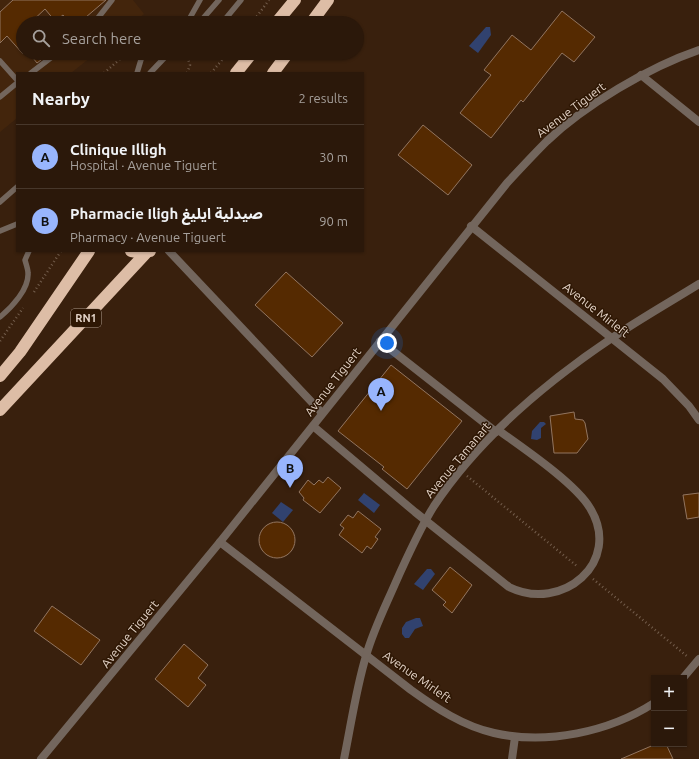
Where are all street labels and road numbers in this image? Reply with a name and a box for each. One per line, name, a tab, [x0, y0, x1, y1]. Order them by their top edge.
street label: Avenue Tiguert	[534, 79, 608, 140]
street label: Avenue Mirleft	[561, 280, 632, 340]
road number: RN1	[71, 309, 101, 327]
street label: Avenue Tiguert	[302, 345, 363, 418]
street label: Avenue Tamanart	[422, 419, 493, 500]
street label: Avenue Tiguert	[99, 597, 161, 670]
street label: Avenue Mirleft	[381, 648, 454, 705]

